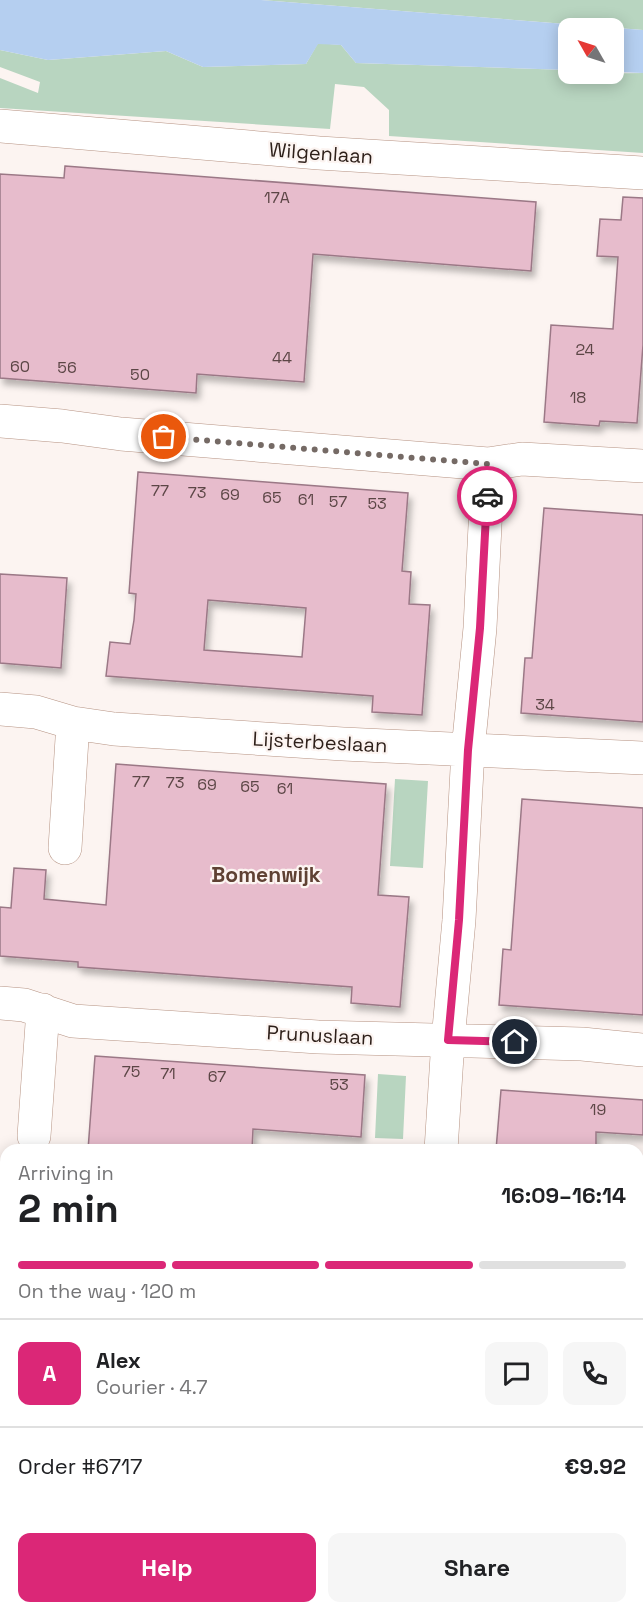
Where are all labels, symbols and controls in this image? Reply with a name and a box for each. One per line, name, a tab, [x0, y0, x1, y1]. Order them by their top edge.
north arrow	[558, 18, 624, 84]
map controls	[558, 18, 624, 84]
street label: Wilgenlaan	[268, 136, 374, 170]
house number: 17A	[264, 187, 290, 208]
house number: 24	[575, 339, 595, 360]
house number: 44	[272, 347, 292, 368]
house number: 60	[10, 356, 30, 377]
house number: 56	[57, 357, 77, 378]
house number: 50	[130, 364, 150, 385]
house number: 18	[570, 387, 586, 408]
pin	[138, 411, 189, 462]
icon: bag	[147, 420, 180, 453]
courier	[457, 466, 517, 526]
house number: 77	[151, 480, 169, 501]
icon: car	[471, 480, 504, 513]
house number: 73	[188, 482, 206, 503]
house number: 69	[220, 484, 240, 505]
house number: 65	[262, 487, 282, 508]
house number: 61	[298, 489, 314, 510]
house number: 57	[329, 491, 347, 512]
house number: 53	[367, 493, 387, 514]
house number: 34	[535, 694, 555, 715]
street label: Lijsterbeslaan	[252, 725, 388, 759]
house number: 77	[132, 771, 150, 792]
house number: 73	[166, 772, 184, 793]
house number: 69	[197, 774, 217, 795]
house number: 65	[240, 776, 260, 797]
house number: 61	[277, 778, 293, 799]
district label: Bomenwijk	[211, 861, 321, 888]
pin	[489, 1016, 540, 1067]
street label: Prunuslaan	[266, 1019, 374, 1051]
icon: home	[498, 1025, 531, 1058]
house number: 75	[122, 1061, 140, 1082]
house number: 71	[160, 1063, 176, 1084]
house number: 67	[208, 1066, 226, 1087]
house number: 53	[329, 1074, 349, 1095]
house number: 19	[590, 1099, 606, 1120]
text: Arriving in	[18, 1160, 114, 1186]
text: 16:09–16:14	[501, 1181, 626, 1209]
text: 2 min	[18, 1184, 119, 1233]
text: On the way · 120 m	[18, 1278, 196, 1304]
button: chat	[485, 1342, 548, 1405]
button: phone	[563, 1342, 626, 1405]
text: Alex	[96, 1346, 141, 1374]
text: A	[43, 1359, 56, 1387]
text: Courier · 4.7	[96, 1374, 207, 1400]
text: Order #6717	[18, 1452, 143, 1480]
text: €9.92	[565, 1452, 626, 1480]
button: Help	[18, 1533, 316, 1602]
button: Share	[328, 1533, 626, 1602]

